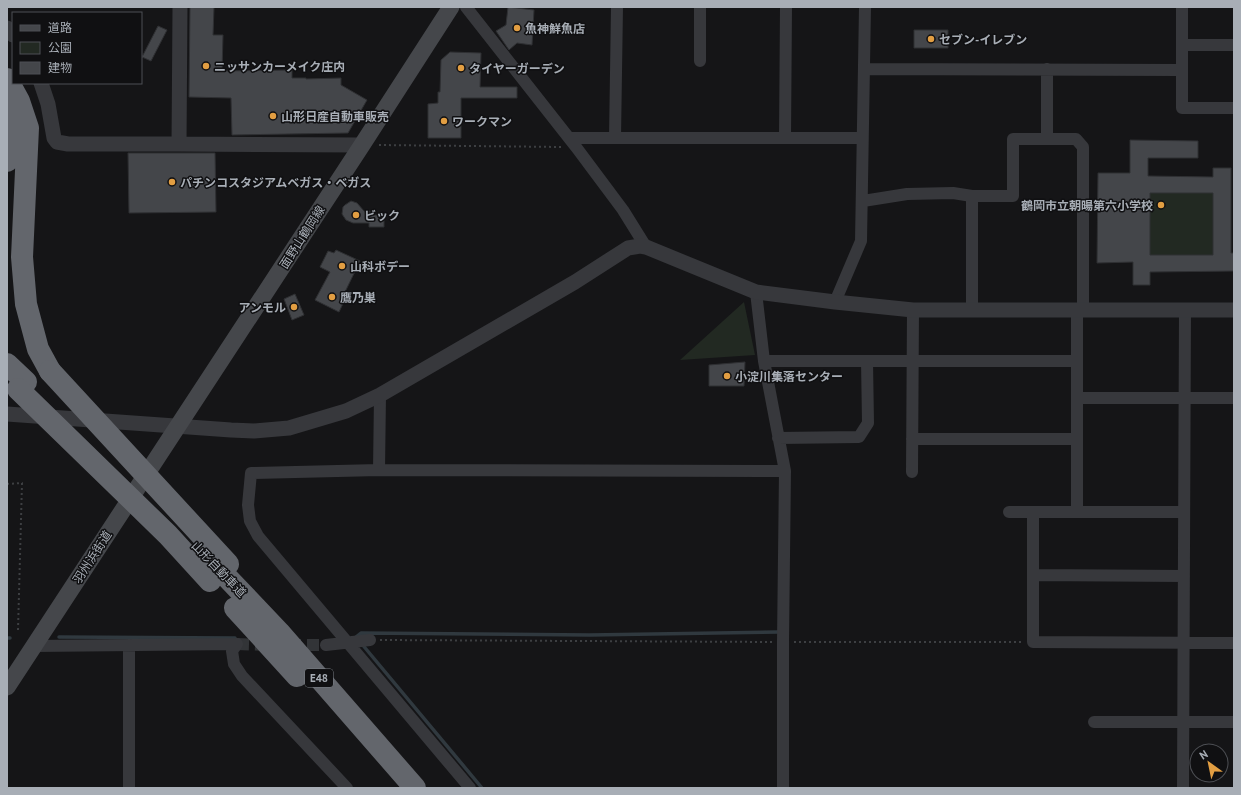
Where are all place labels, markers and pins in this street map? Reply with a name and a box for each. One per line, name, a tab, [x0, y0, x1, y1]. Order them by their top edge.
place label: 魚神鮮魚店	[525, 21, 585, 36]
marker: 魚神鮮魚店	[512, 23, 522, 33]
place label: セブン-イレブン	[939, 32, 1027, 47]
marker: セブン-イレブン	[926, 34, 936, 44]
place label: ニッサンカーメイク庄内	[214, 59, 345, 74]
marker: ニッサンカーメイク庄内	[201, 61, 211, 71]
place label: タイヤーガーデン	[469, 61, 565, 76]
marker: タイヤーガーデン	[456, 63, 466, 73]
place label: 山形日産自動車販売	[281, 109, 389, 124]
marker: 山形日産自動車販売	[268, 111, 278, 121]
place label: ワークマン	[452, 114, 512, 129]
marker: ワークマン	[439, 116, 449, 126]
place label: パチンコスタジアムベガス・ベガス	[180, 175, 371, 190]
marker: パチンコスタジアムベガス・ベガス	[167, 177, 177, 187]
place label: 鶴岡市立朝暘第六小学校	[1021, 198, 1153, 213]
marker: 鶴岡市立朝暘第六小学校	[1156, 200, 1166, 210]
place label: ビック	[364, 208, 400, 223]
marker: ビック	[351, 210, 361, 220]
place label: 山科ボデー	[350, 259, 410, 274]
marker: 山科ボデー	[337, 261, 347, 271]
place label: 鷹乃巣	[340, 290, 376, 305]
marker: 鷹乃巣	[327, 292, 337, 302]
place label: アンモル	[238, 300, 286, 315]
marker: アンモル	[289, 302, 299, 312]
place label: 小淀川集落センター	[735, 369, 843, 384]
marker: 小淀川集落センター	[722, 371, 732, 381]

